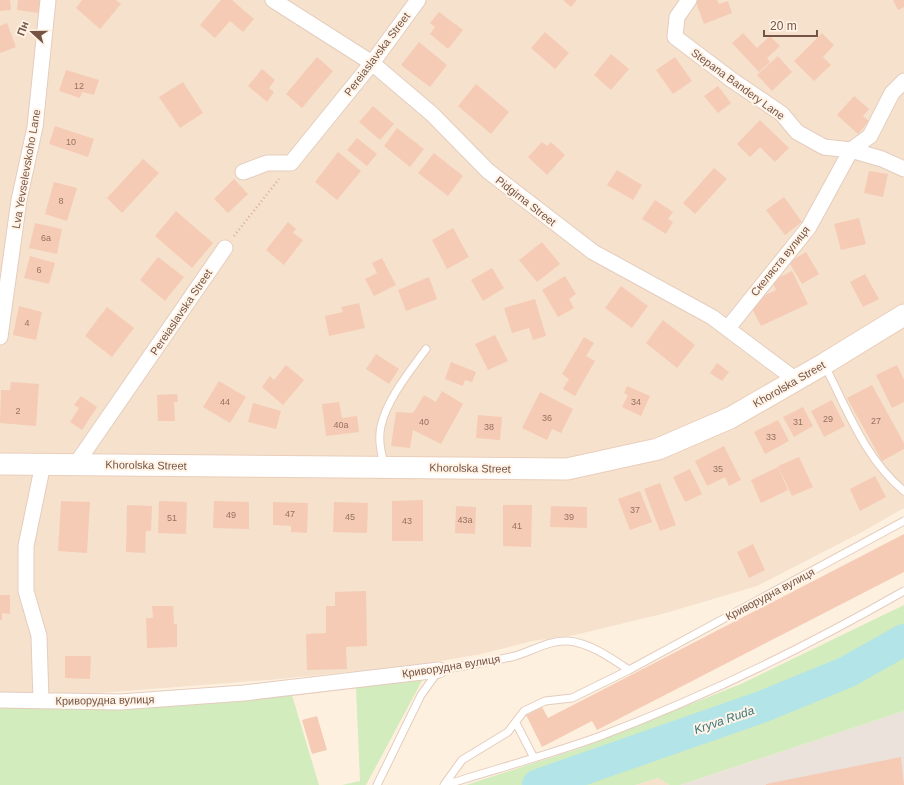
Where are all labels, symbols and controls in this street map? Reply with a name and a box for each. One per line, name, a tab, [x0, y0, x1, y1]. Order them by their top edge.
street label: Pereiaslavska Street	[342, 10, 412, 98]
north arrow	[12, 12, 52, 52]
scale bar	[764, 12, 817, 38]
text: Пн	[14, 19, 31, 37]
text: 20 m	[770, 19, 797, 33]
street label: Stepana Bandery Lane	[689, 46, 787, 122]
house number: 12	[74, 81, 84, 91]
street label: Lva Yevselevskoho Lane	[10, 108, 42, 230]
house number: 10	[66, 137, 76, 147]
street label: Pidgirna Street	[494, 174, 558, 228]
house number: 8	[58, 196, 64, 206]
street label: Скеляста вулиця	[748, 224, 812, 298]
house number: 6а	[41, 233, 51, 243]
house number: 6	[36, 265, 42, 275]
street label: Pereiaslavska Street	[148, 267, 214, 357]
house number: 4	[24, 318, 30, 328]
street label: Khorolska Street	[751, 358, 827, 410]
house number: 44	[220, 397, 230, 407]
house number: 34	[631, 397, 641, 407]
house number: 2	[15, 406, 21, 416]
house number: 36	[542, 413, 552, 423]
house number: 29	[823, 414, 833, 424]
house number: 27	[871, 416, 881, 426]
house number: 40	[419, 417, 429, 427]
house number: 31	[793, 417, 803, 427]
house number: 40а	[333, 420, 349, 430]
house number: 38	[484, 422, 494, 432]
house number: 33	[766, 432, 776, 442]
street label: Khorolska Street	[105, 458, 187, 472]
street label: Khorolska Street	[429, 461, 511, 475]
house number: 35	[713, 464, 723, 474]
house number: 37	[630, 505, 640, 515]
house number: 47	[285, 509, 295, 519]
house number: 49	[226, 510, 236, 520]
house number: 45	[345, 512, 355, 522]
house number: 39	[564, 512, 574, 522]
house number: 51	[167, 513, 177, 523]
house number: 43а	[457, 515, 473, 525]
house number: 43	[402, 516, 412, 526]
house number: 41	[512, 521, 522, 531]
street label: Криворудна вулиця	[723, 565, 817, 623]
street label: Криворудна вулиця	[401, 652, 501, 680]
street label: Криворудна вулиця	[55, 693, 155, 707]
water label: Kryva Ruda	[692, 703, 756, 737]

